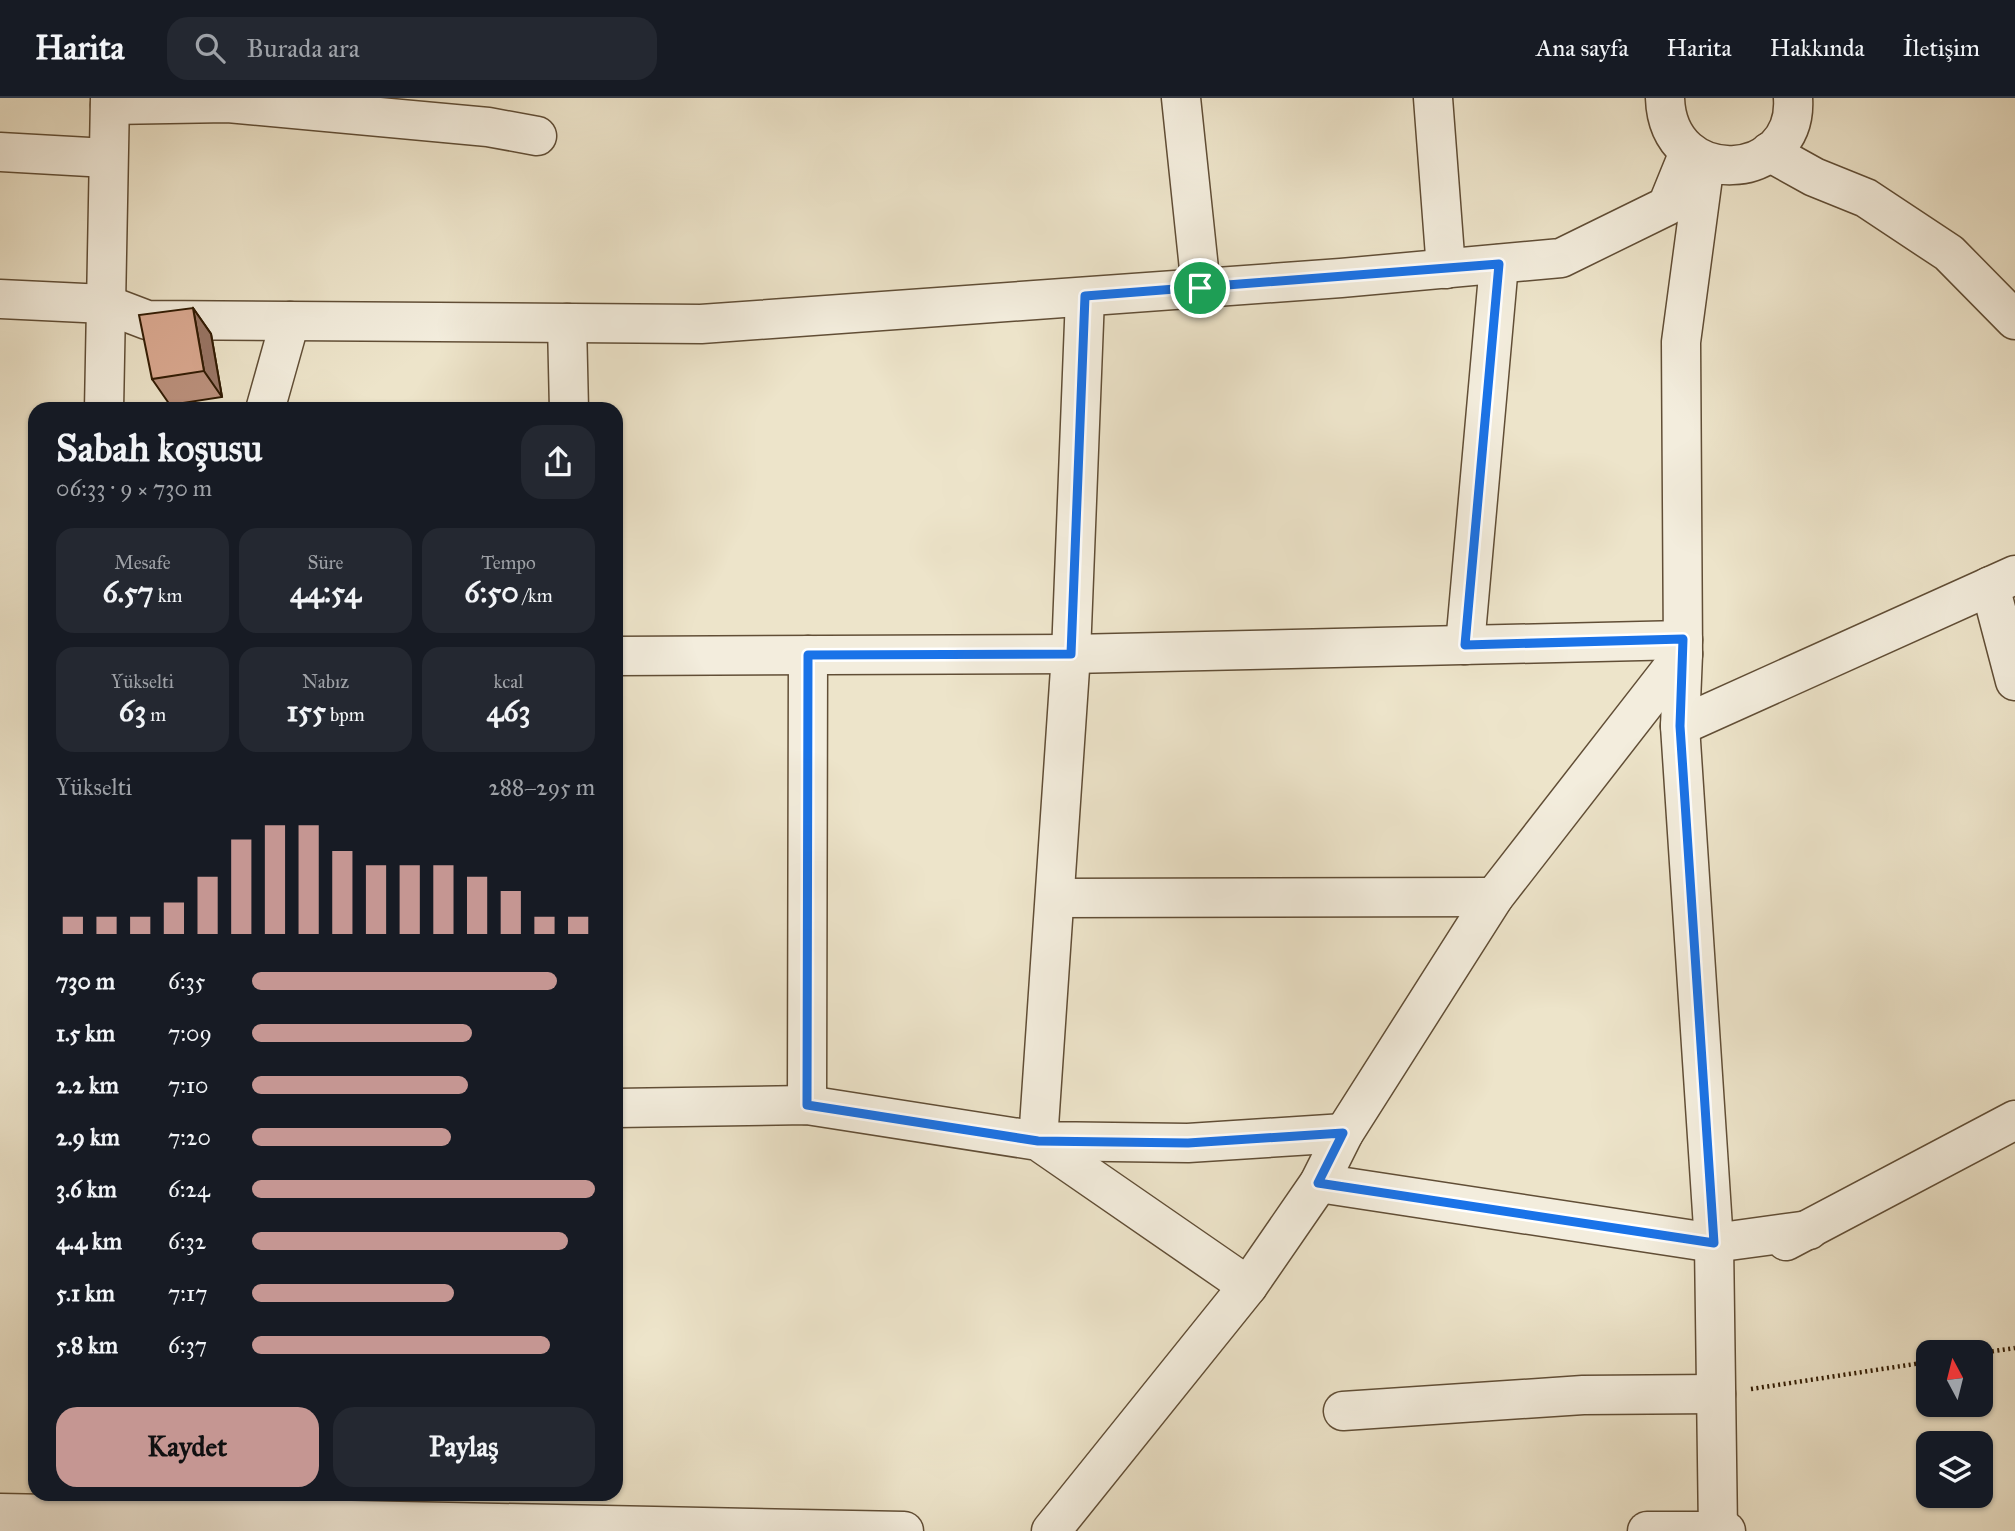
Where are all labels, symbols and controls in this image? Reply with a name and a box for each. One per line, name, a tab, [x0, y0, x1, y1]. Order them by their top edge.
search box	[167, 17, 657, 80]
text: Harita	[35, 28, 125, 68]
icon: search	[191, 29, 229, 67]
text: Burada ara	[247, 32, 360, 64]
text: Ana sayfa	[1536, 33, 1629, 63]
text: Harita	[1667, 33, 1732, 63]
text: Hakkında	[1770, 33, 1865, 63]
text: İletişim	[1903, 33, 1980, 63]
pin	[1170, 258, 1230, 318]
icon: arrive	[1181, 269, 1219, 307]
text: Sabah koşusu	[56, 425, 263, 471]
button: share	[521, 425, 595, 499]
text: 06:33 · 9 × 730 m	[56, 474, 212, 502]
text: Mesafe	[114, 551, 171, 574]
text: Süre	[308, 551, 343, 574]
text: Tempo	[481, 551, 536, 574]
text: 6.57	[102, 574, 154, 610]
text: 44:54	[290, 574, 361, 610]
text: 6:50	[464, 574, 519, 610]
text: km	[154, 584, 183, 607]
text: /km	[519, 584, 553, 607]
text: Yükselti	[111, 670, 174, 693]
text: Nabız	[302, 670, 349, 693]
text: kcal	[494, 670, 523, 693]
text: 63	[119, 693, 146, 729]
text: 155	[286, 693, 326, 729]
text: 463	[486, 693, 531, 729]
text: m	[146, 703, 166, 726]
text: bpm	[326, 703, 365, 726]
text: Yükselti	[56, 773, 132, 801]
text: 288–295 m	[488, 773, 595, 801]
text: 730 m	[56, 967, 115, 995]
text: 6:35	[168, 967, 205, 995]
text: 1.5 km	[56, 1019, 115, 1047]
text: 7:09	[168, 1019, 212, 1047]
text: 2.2 km	[56, 1071, 119, 1099]
text: 7:10	[168, 1071, 208, 1099]
text: 2.9 km	[56, 1123, 120, 1151]
text: 7:20	[168, 1123, 211, 1151]
text: 3.6 km	[56, 1175, 117, 1203]
text: 6:24	[168, 1175, 210, 1203]
text: 4.4 km	[56, 1227, 122, 1255]
text: 6:32	[168, 1227, 206, 1255]
text: 5.1 km	[56, 1279, 115, 1307]
text: 7:17	[168, 1279, 207, 1307]
text: 5.8 km	[56, 1331, 118, 1359]
text: 6:37	[168, 1331, 207, 1359]
north arrow	[1916, 1340, 1993, 1418]
map controls	[1916, 1340, 1993, 1508]
button: Kaydet	[56, 1407, 319, 1487]
button: Paylaş	[333, 1407, 595, 1487]
button: layers	[1916, 1431, 1993, 1508]

